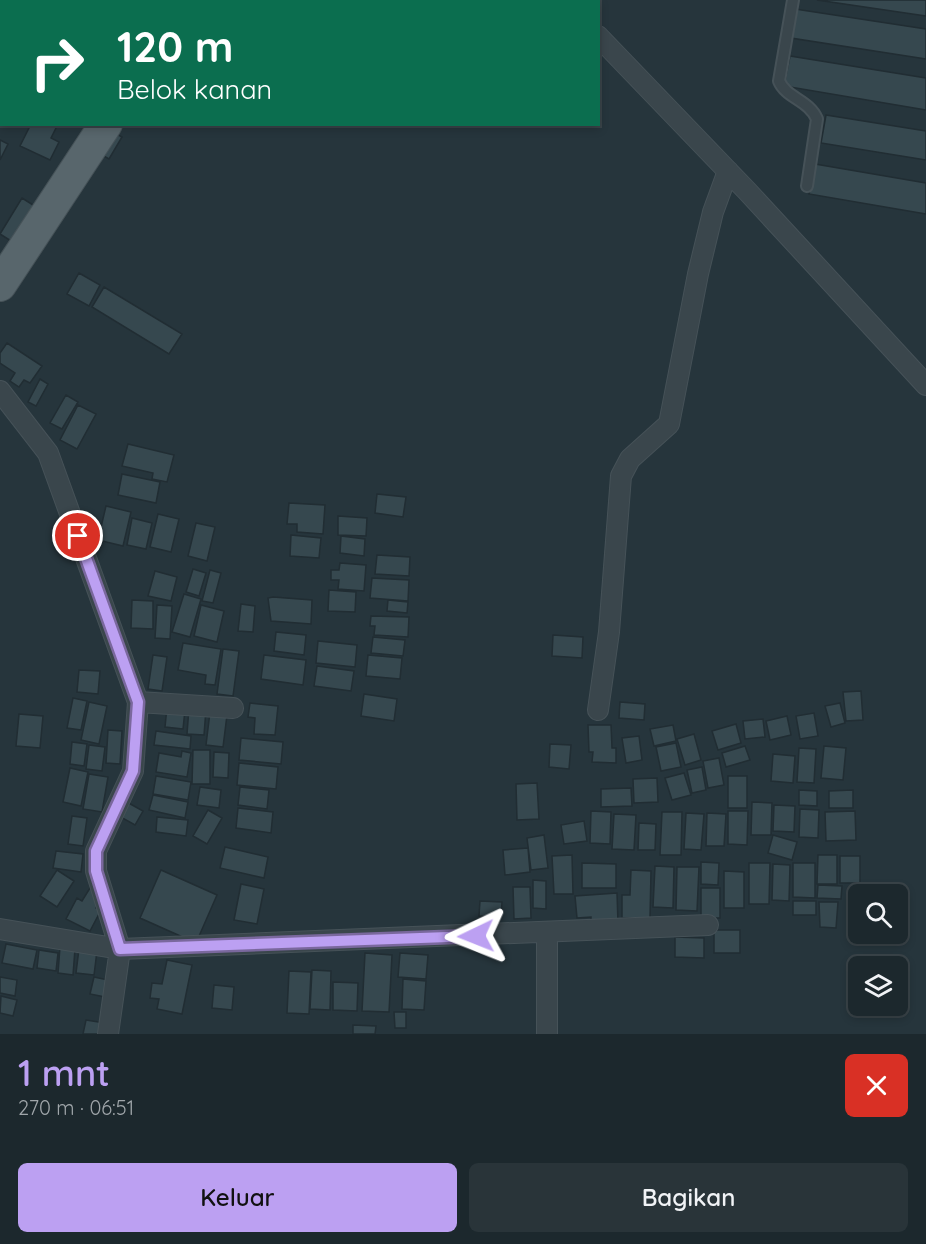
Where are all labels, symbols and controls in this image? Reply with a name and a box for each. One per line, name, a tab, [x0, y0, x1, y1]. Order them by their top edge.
text: 120 m	[117, 20, 234, 73]
icon: right	[18, 24, 96, 102]
text: Belok kanan	[117, 72, 272, 106]
pin	[52, 510, 103, 561]
icon: arrive	[61, 519, 94, 552]
map controls	[848, 884, 908, 1016]
button: search	[848, 884, 908, 944]
position arrow	[444, 904, 508, 968]
button: layers	[848, 956, 908, 1016]
text: 1 mnt	[18, 1050, 110, 1095]
button: close	[845, 1054, 908, 1117]
text: 270 m · 06:51	[18, 1095, 134, 1120]
button: Keluar	[18, 1163, 457, 1232]
button: Bagikan	[469, 1163, 908, 1232]

